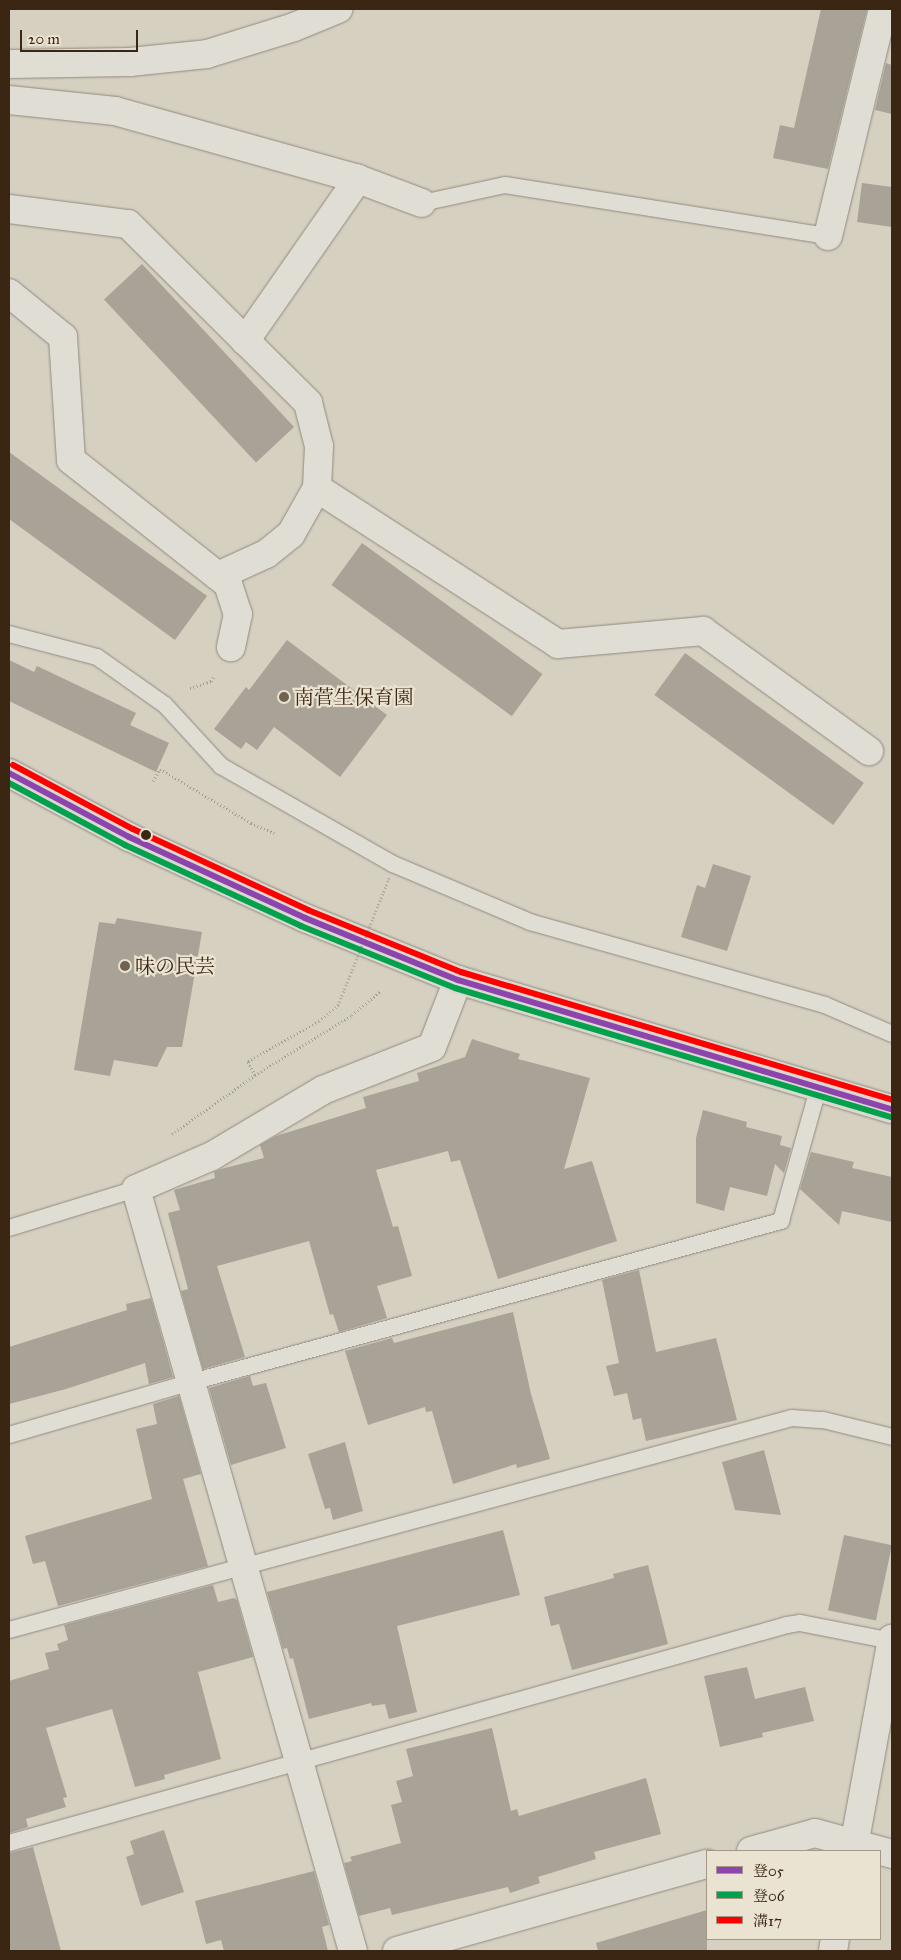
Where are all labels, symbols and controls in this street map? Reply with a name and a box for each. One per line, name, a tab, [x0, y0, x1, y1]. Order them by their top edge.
scale bar	[22, 20, 140, 52]
text: 20 m	[28, 30, 60, 48]
place label: 南菅生保育園	[294, 685, 414, 709]
marker: 南菅生保育園	[278, 691, 290, 703]
unlabelled marker	[141, 830, 151, 840]
place label: 味の民芸	[135, 954, 215, 978]
marker: 味の民芸	[119, 960, 131, 972]
legend	[706, 1850, 881, 1940]
text: 登05	[753, 1862, 784, 1880]
text: 登06	[753, 1887, 784, 1905]
text: 溝17	[753, 1912, 782, 1930]

